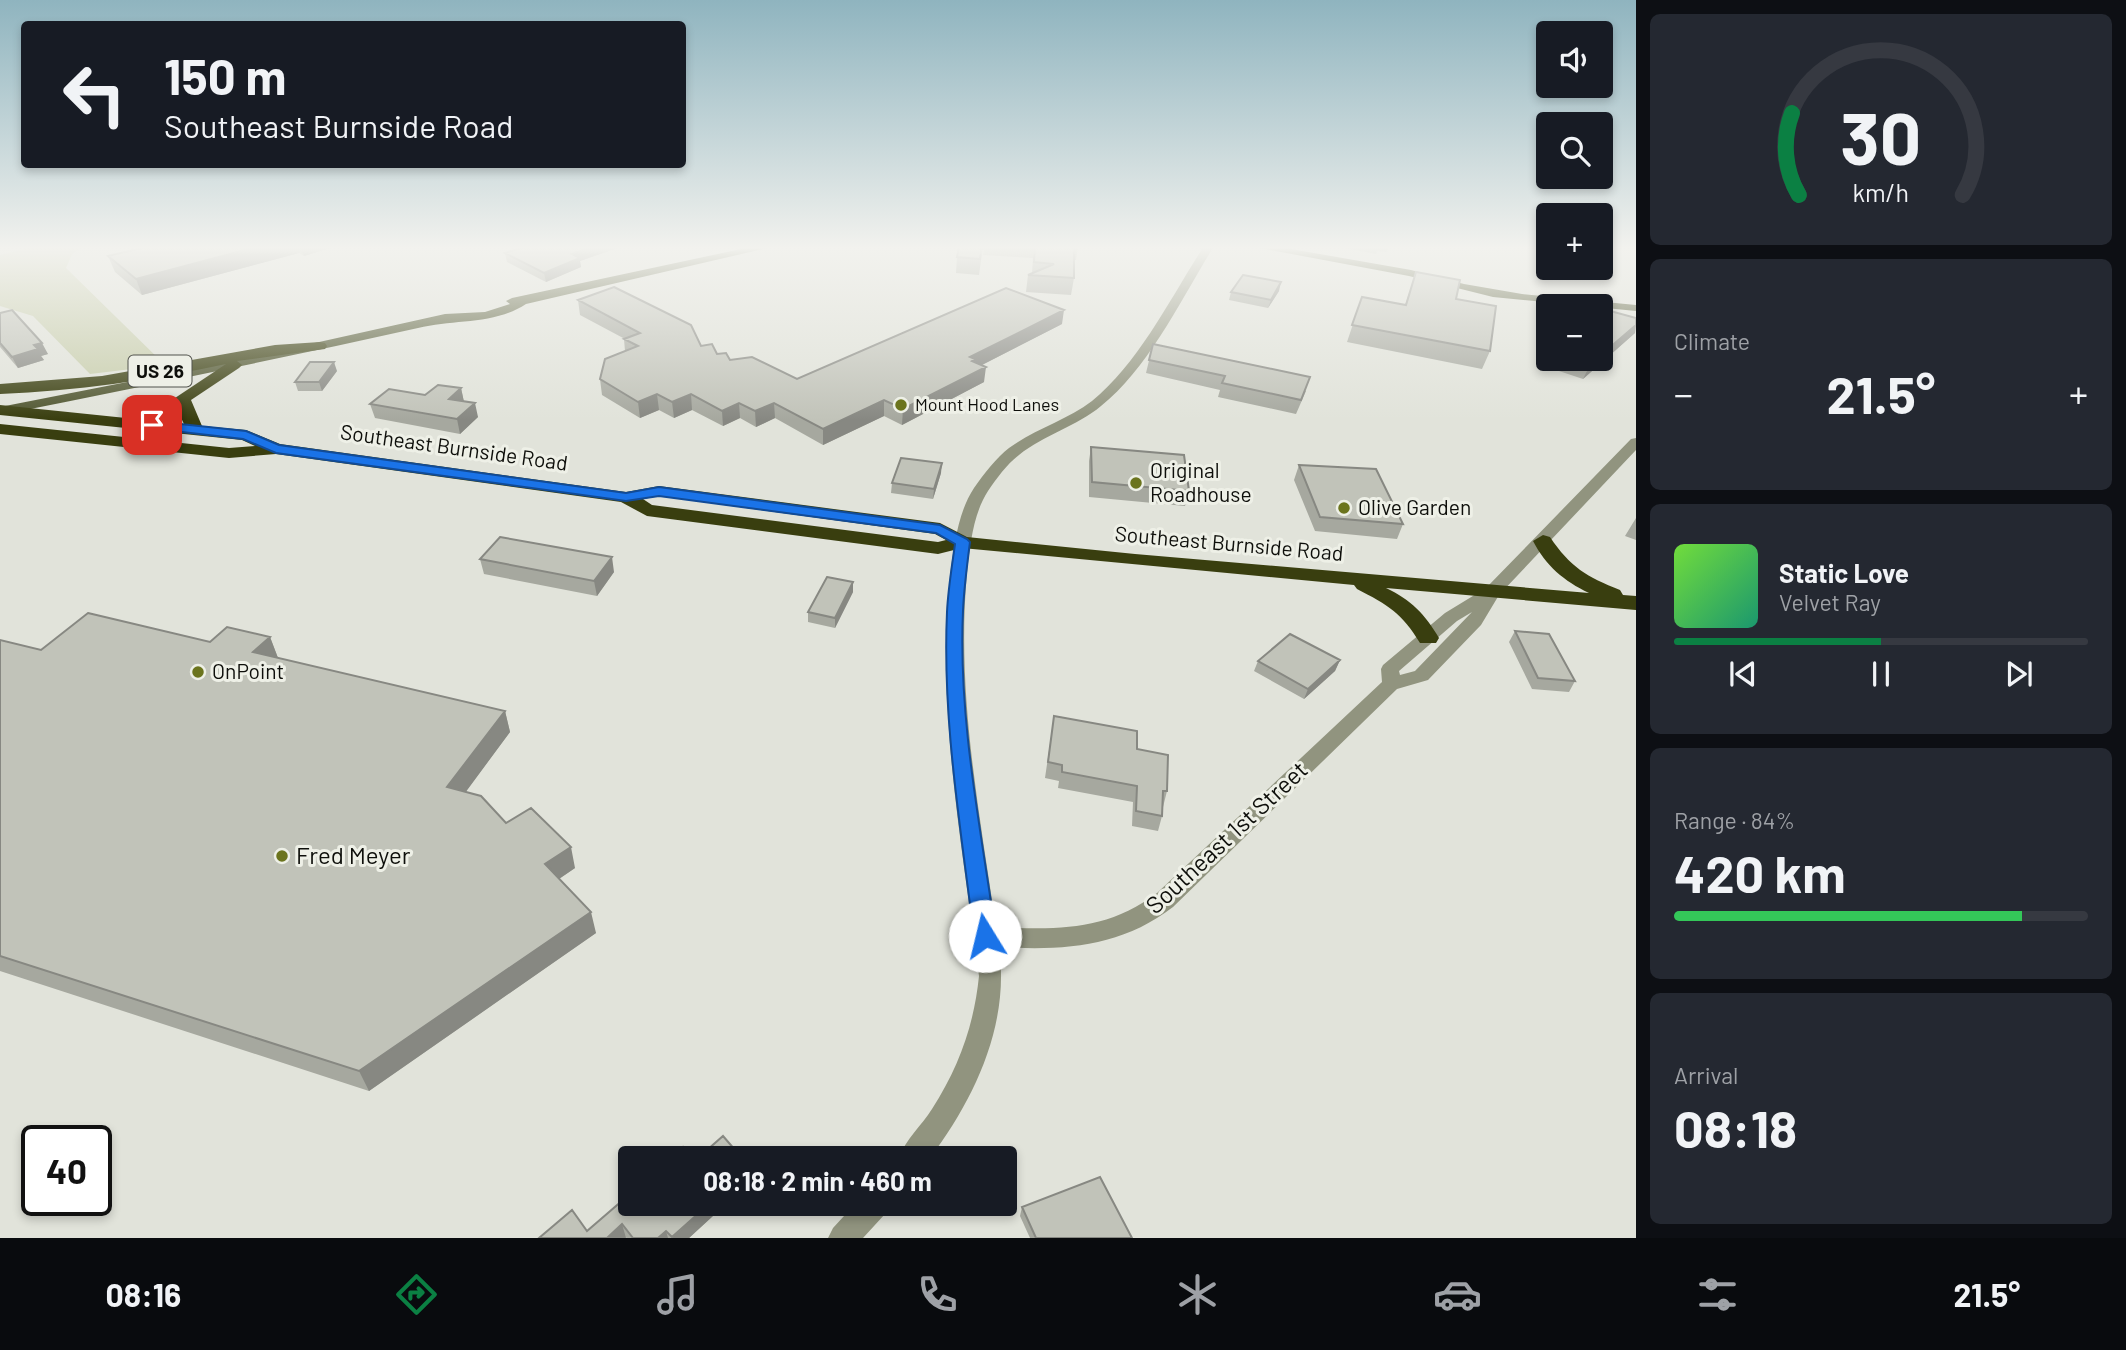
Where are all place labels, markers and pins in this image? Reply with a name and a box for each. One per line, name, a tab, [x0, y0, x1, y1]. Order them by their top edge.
place label: Mount Hood Lanes	[915, 393, 1059, 415]
pin	[122, 395, 182, 455]
marker: Mount Hood Lanes	[893, 397, 909, 413]
place label: Original Roadhouse	[1150, 457, 1252, 506]
marker: Original Roadhouse	[1128, 475, 1144, 491]
place label: Olive Garden	[1358, 494, 1471, 519]
marker: Olive Garden	[1336, 500, 1352, 516]
place label: OnPoint	[212, 658, 284, 683]
marker: OnPoint	[190, 664, 206, 680]
place label: Fred Meyer	[296, 840, 411, 869]
marker: Fred Meyer	[274, 848, 290, 864]

